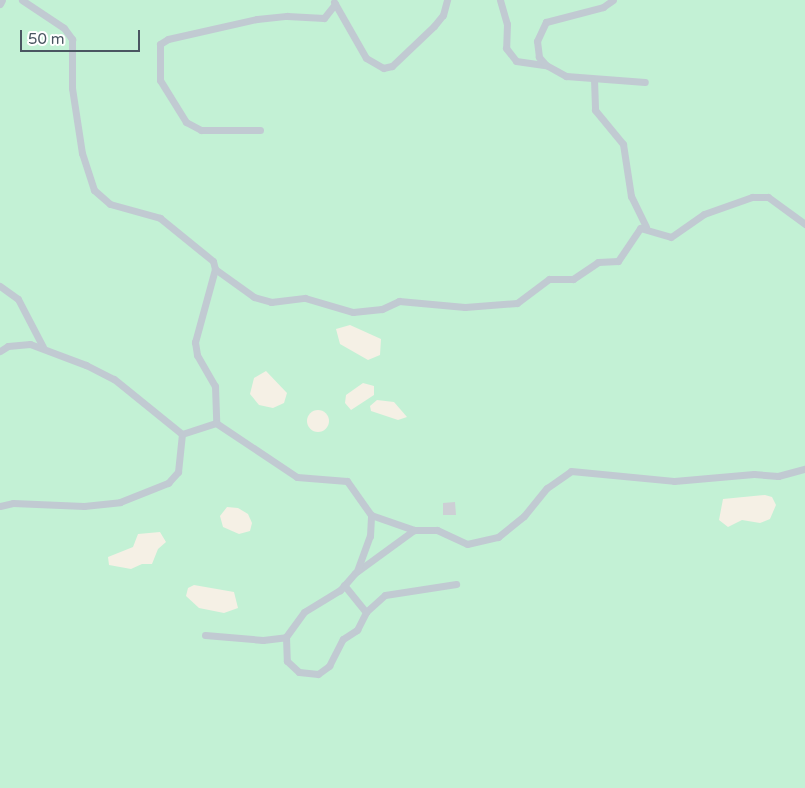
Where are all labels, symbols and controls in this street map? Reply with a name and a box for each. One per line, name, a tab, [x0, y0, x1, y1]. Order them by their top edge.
scale bar	[22, 20, 142, 52]
text: 50 m	[28, 30, 65, 48]

